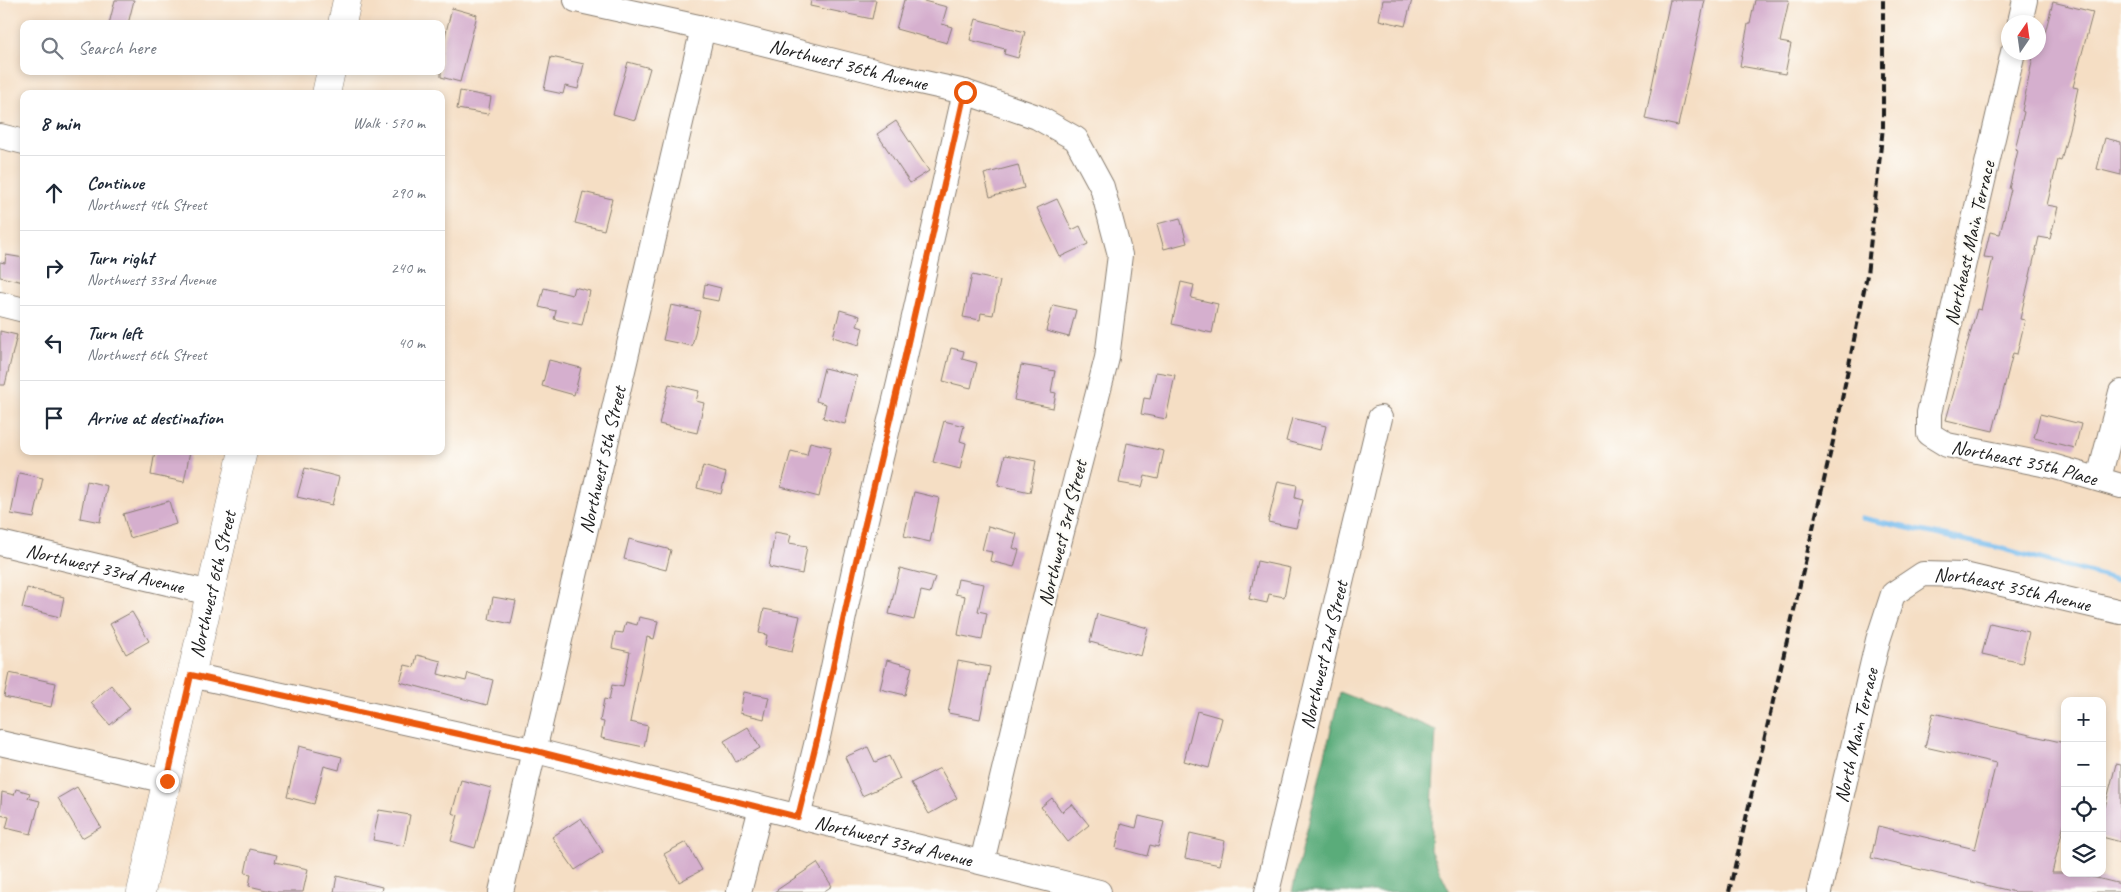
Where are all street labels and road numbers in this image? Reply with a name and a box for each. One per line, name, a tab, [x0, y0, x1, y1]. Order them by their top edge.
street label: Northwest 36th Avenue	[767, 33, 931, 97]
street label: Northeast Main Terrace	[1938, 157, 2001, 327]
street label: Northwest 5th Street	[573, 382, 632, 536]
street label: Northeast 35th Place	[1949, 434, 2101, 492]
street label: Northwest 3rd Street	[1032, 455, 1093, 608]
street label: Northwest 6th Street	[184, 506, 242, 660]
street label: Northwest 33rd Avenue	[24, 538, 188, 600]
street label: Northeast 35th Avenue	[1934, 562, 2094, 618]
street label: Northwest 2nd Street	[1294, 576, 1354, 731]
street label: North Main Terrace	[1828, 664, 1884, 805]
street label: Northwest 33rd Avenue	[812, 809, 976, 873]

